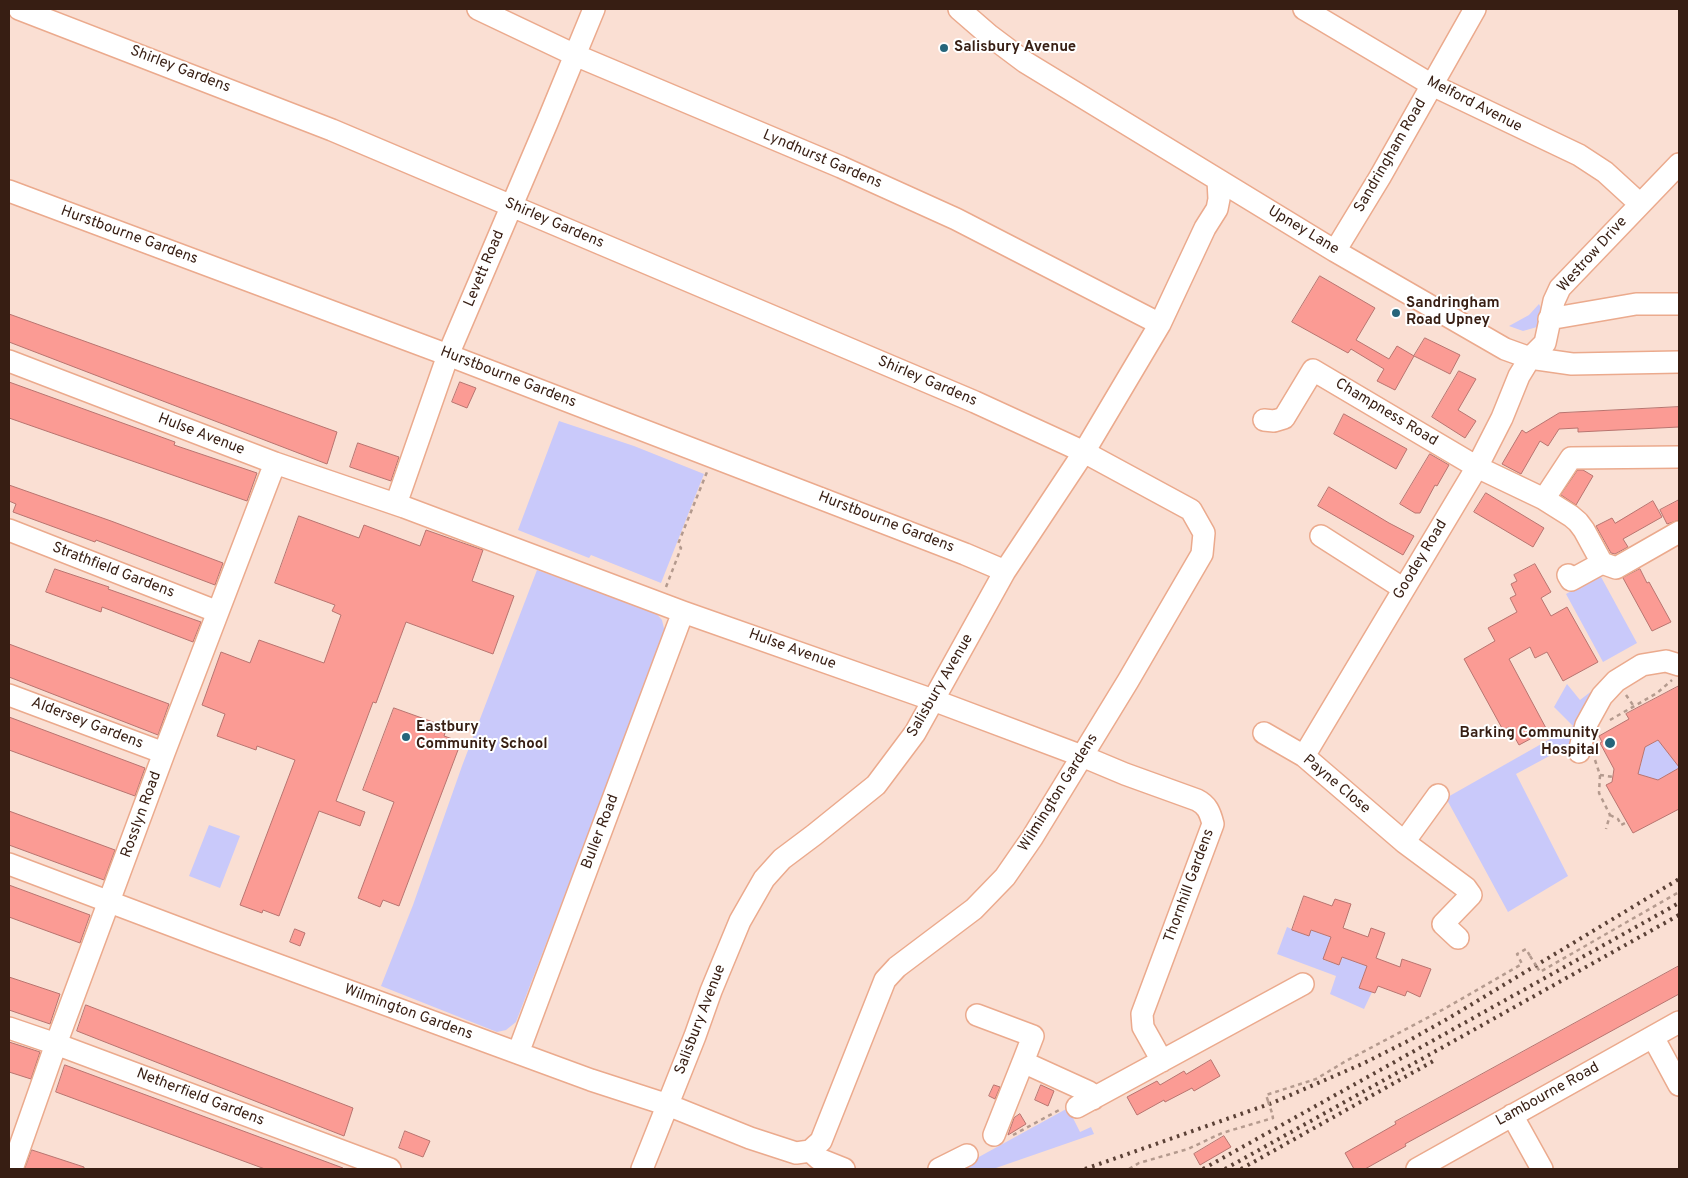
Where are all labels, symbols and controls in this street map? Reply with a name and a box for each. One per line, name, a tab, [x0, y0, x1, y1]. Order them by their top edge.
place label: Salisbury Avenue	[954, 39, 1076, 57]
marker: Salisbury Avenue	[938, 42, 950, 54]
street label: Shirley Gardens	[127, 43, 233, 97]
street label: Melford Avenue	[1423, 73, 1525, 137]
street label: Sandringham Road	[1351, 96, 1431, 216]
street label: Lyndhurst Gardens	[760, 127, 884, 193]
street label: Shirley Gardens	[502, 195, 606, 253]
street label: Hurstbourne Gardens	[58, 203, 200, 269]
street label: Upney Lane	[1264, 203, 1342, 259]
street label: Westrow Drive	[1554, 213, 1632, 297]
street label: Levett Road	[461, 228, 509, 310]
place label: Sandringham Road Upney	[1406, 295, 1500, 330]
marker: Sandringham Road Upney	[1390, 307, 1402, 319]
street label: Hurstbourne Gardens	[437, 344, 579, 412]
street label: Shirley Gardens	[875, 353, 979, 411]
street label: Champness Road	[1331, 375, 1441, 451]
street label: Hulse Avenue	[155, 410, 247, 460]
street label: Hurstbourne Gardens	[815, 489, 957, 557]
street label: Goodey Road	[1390, 517, 1452, 603]
street label: Strathfield Gardens	[49, 539, 177, 603]
street label: Hulse Avenue	[746, 626, 838, 674]
street label: Salisbury Avenue	[904, 631, 978, 741]
street label: Aldersey Gardens	[28, 694, 146, 754]
place label: Eastbury Community School	[416, 719, 548, 754]
place label: Barking Community Hospital	[1460, 725, 1599, 760]
marker: Eastbury Community School	[400, 731, 412, 743]
street label: Wilmington Gardens	[1015, 731, 1103, 855]
marker: Barking Community Hospital	[1603, 736, 1617, 750]
street label: Payne Close	[1299, 752, 1373, 818]
street label: Rosslyn Road	[118, 769, 166, 861]
street label: Buller Road	[579, 792, 623, 872]
street label: Thornhill Gardens	[1161, 827, 1219, 945]
street label: Salisbury Avenue	[672, 963, 730, 1077]
street label: Wilmington Gardens	[341, 981, 475, 1045]
street label: Lambourne Road	[1493, 1059, 1603, 1131]
street label: Netherfield Gardens	[134, 1065, 266, 1131]

